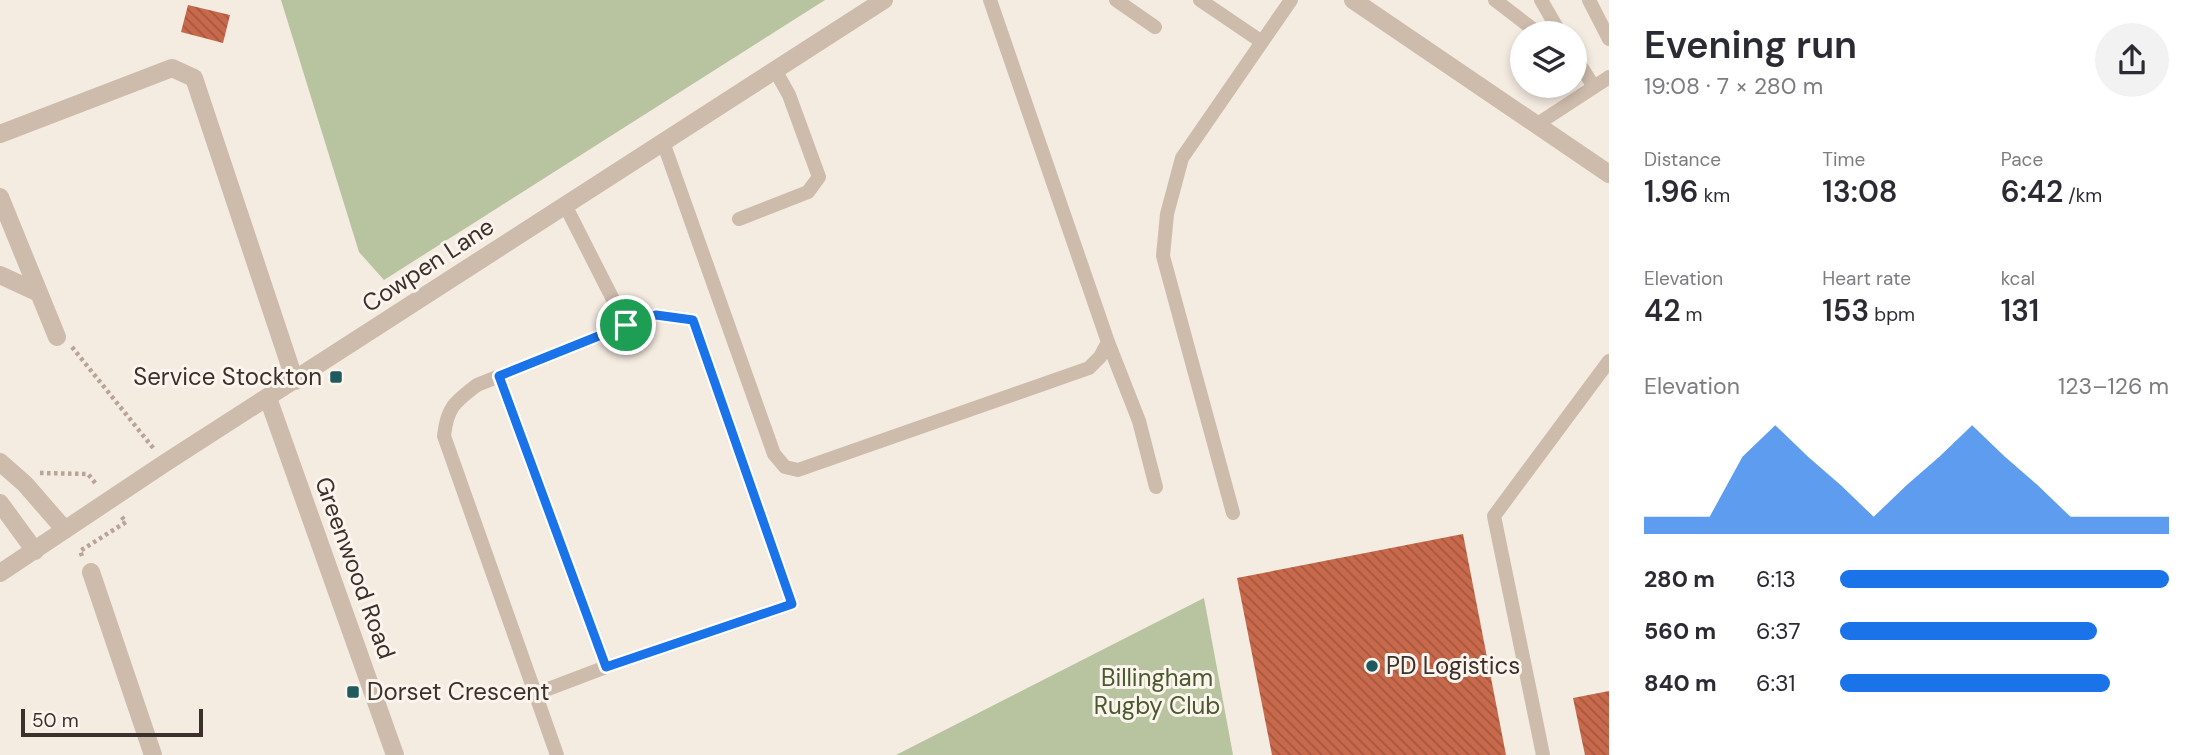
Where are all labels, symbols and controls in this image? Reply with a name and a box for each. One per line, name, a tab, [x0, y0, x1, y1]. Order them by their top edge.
text: Evening run	[1644, 20, 1857, 70]
map controls	[1510, 21, 1587, 98]
button: layers	[1510, 21, 1587, 98]
button: share	[2095, 23, 2169, 97]
text: 19:08 · 7 × 280 m	[1644, 71, 1823, 101]
text: Distance	[1644, 147, 1721, 172]
text: Time	[1822, 147, 1865, 172]
text: Pace	[2001, 147, 2043, 172]
text: 1.96	[1644, 172, 1699, 211]
text: 13:08	[1822, 172, 1898, 211]
text: 6:42	[2001, 172, 2063, 211]
text: km	[1699, 183, 1730, 208]
text: /km	[2063, 183, 2102, 208]
street label: Cowpen Lane	[356, 210, 500, 319]
text: Elevation	[1644, 266, 1723, 291]
text: Heart rate	[1822, 266, 1911, 291]
text: kcal	[2001, 266, 2035, 291]
text: 42	[1644, 291, 1680, 330]
text: 153	[1822, 291, 1869, 330]
text: 131	[2001, 291, 2039, 330]
pin	[596, 295, 656, 355]
text: m	[1680, 302, 1702, 327]
text: bpm	[1869, 302, 1915, 327]
icon: arrive	[607, 306, 645, 344]
place label: Service Stockton	[133, 361, 322, 392]
marker: Service Stockton	[328, 369, 344, 385]
text: Elevation	[1644, 371, 1740, 401]
text: 123–126 m	[2058, 371, 2169, 401]
street label: Greenwood Road	[308, 473, 403, 663]
text: 280 m	[1644, 564, 1715, 594]
text: 6:13	[1756, 564, 1796, 594]
text: 560 m	[1644, 616, 1716, 646]
text: 6:37	[1756, 616, 1801, 646]
place label: PD Logistics	[1386, 650, 1520, 681]
marker: PD Logistics	[1364, 658, 1380, 674]
park label: Billingham Rugby Club	[1094, 662, 1220, 721]
text: 840 m	[1644, 668, 1717, 698]
text: 6:31	[1756, 668, 1795, 698]
place label: Dorset Crescent	[367, 676, 550, 707]
marker: Dorset Crescent	[345, 684, 361, 700]
scale bar	[21, 706, 203, 738]
text: 50 m	[32, 708, 79, 733]

